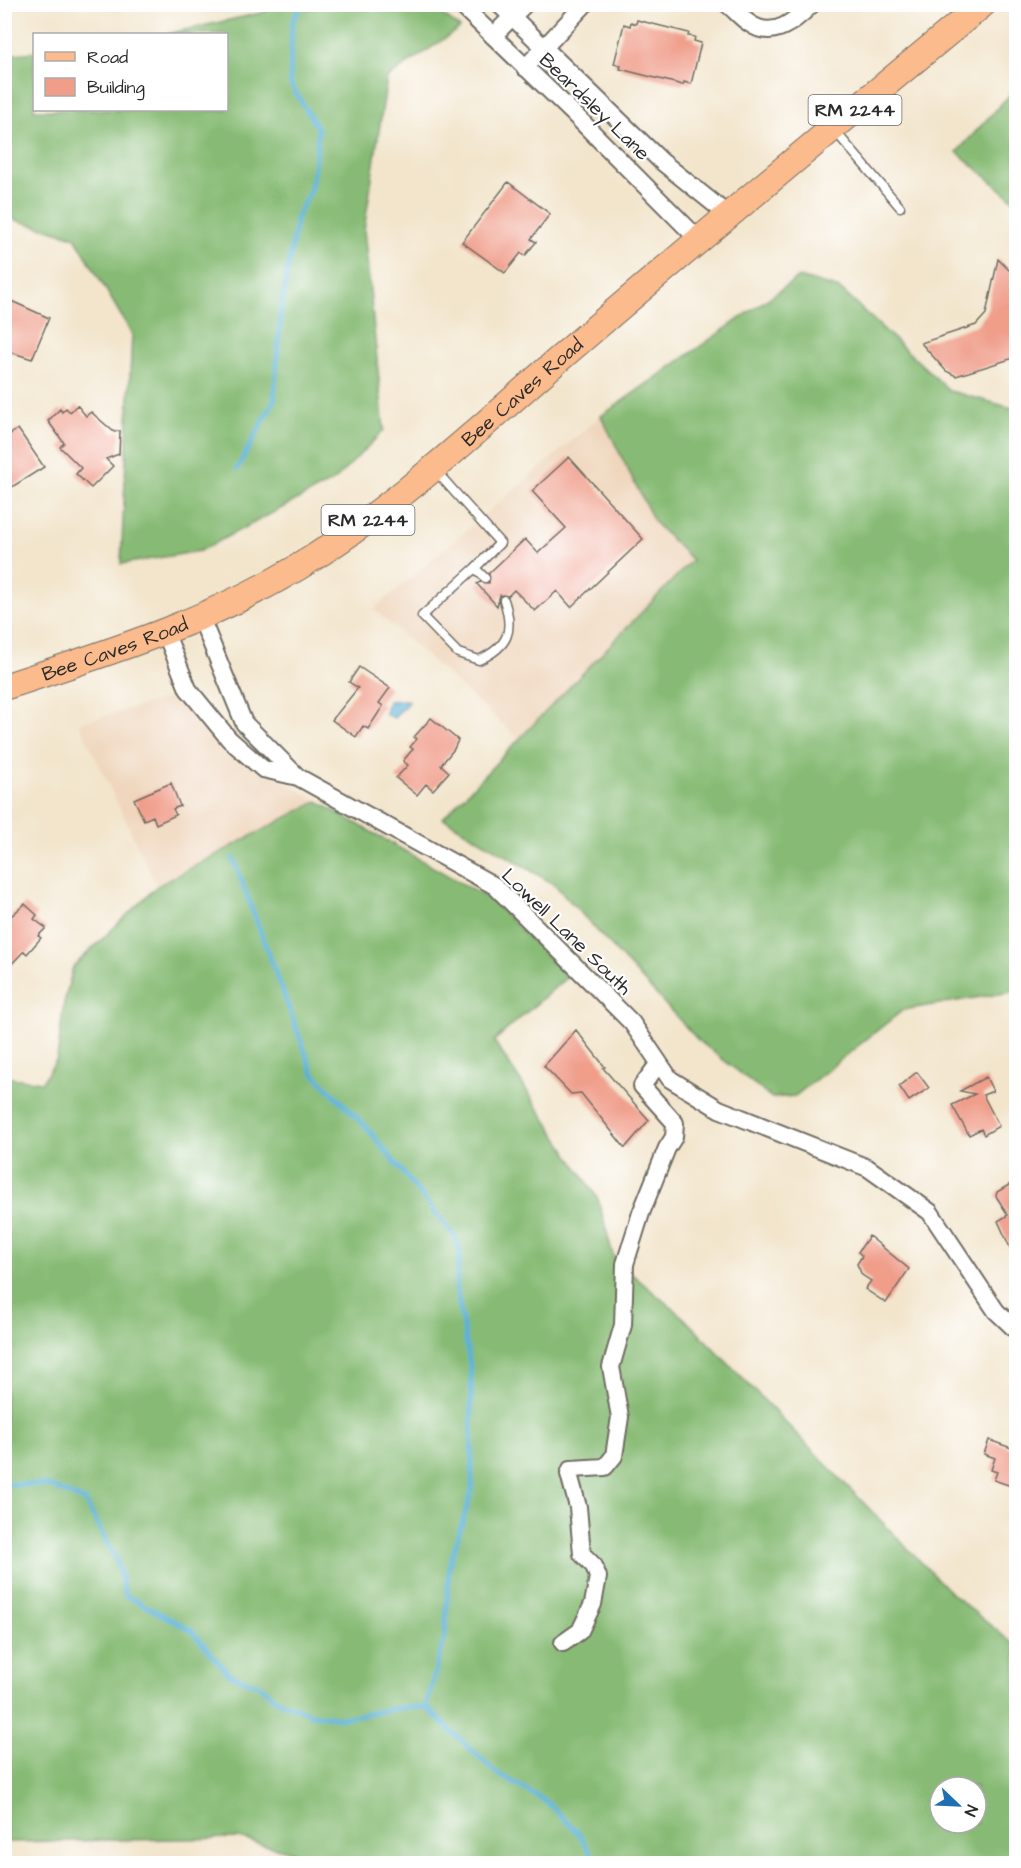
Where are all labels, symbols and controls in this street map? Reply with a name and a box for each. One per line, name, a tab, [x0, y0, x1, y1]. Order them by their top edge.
legend	[33, 33, 228, 111]
text: Road	[87, 45, 128, 70]
street label: Beardsley Lane	[532, 47, 656, 168]
text: Building	[87, 75, 145, 101]
road number: RM 2244	[808, 95, 902, 125]
street label: Bee Caves Road	[456, 331, 589, 454]
road number: RM 2244	[322, 505, 415, 535]
street label: Bee Caves Road	[38, 610, 192, 689]
street label: Lowell Lane South	[495, 862, 638, 1001]
north arrow	[928, 1775, 988, 1835]
text: N	[959, 1802, 983, 1819]

